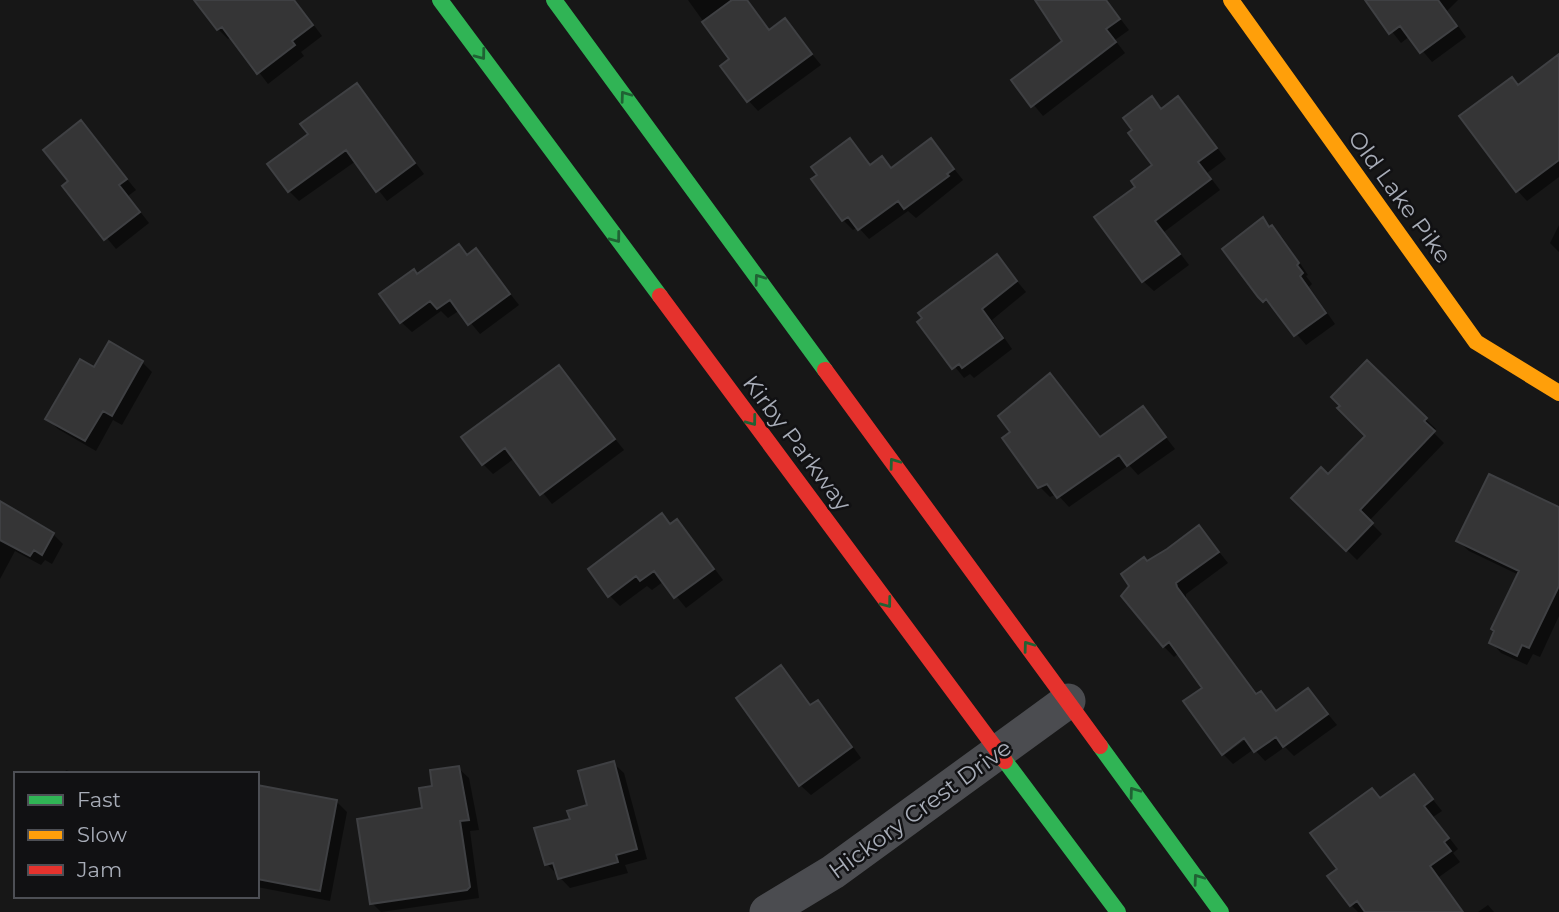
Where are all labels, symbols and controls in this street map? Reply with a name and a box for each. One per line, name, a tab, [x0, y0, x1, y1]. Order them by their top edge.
one-way arrow	[472, 47, 485, 60]
one-way arrow	[620, 91, 633, 104]
street label: Old Lake Pike	[1342, 125, 1458, 269]
one-way arrow	[608, 230, 620, 243]
one-way arrow	[755, 275, 767, 287]
street label: Kirby Parkway	[737, 370, 857, 517]
one-way arrow	[743, 413, 756, 425]
one-way arrow	[889, 458, 902, 471]
one-way arrow	[879, 595, 891, 608]
one-way arrow	[1024, 641, 1036, 654]
street label: Hickory Crest Drive	[823, 733, 1017, 885]
legend	[14, 772, 259, 898]
text: Fast	[77, 787, 121, 812]
one-way arrow	[1130, 787, 1142, 800]
text: Slow	[77, 822, 127, 847]
text: Jam	[76, 857, 122, 882]
one-way arrow	[1194, 875, 1206, 887]

